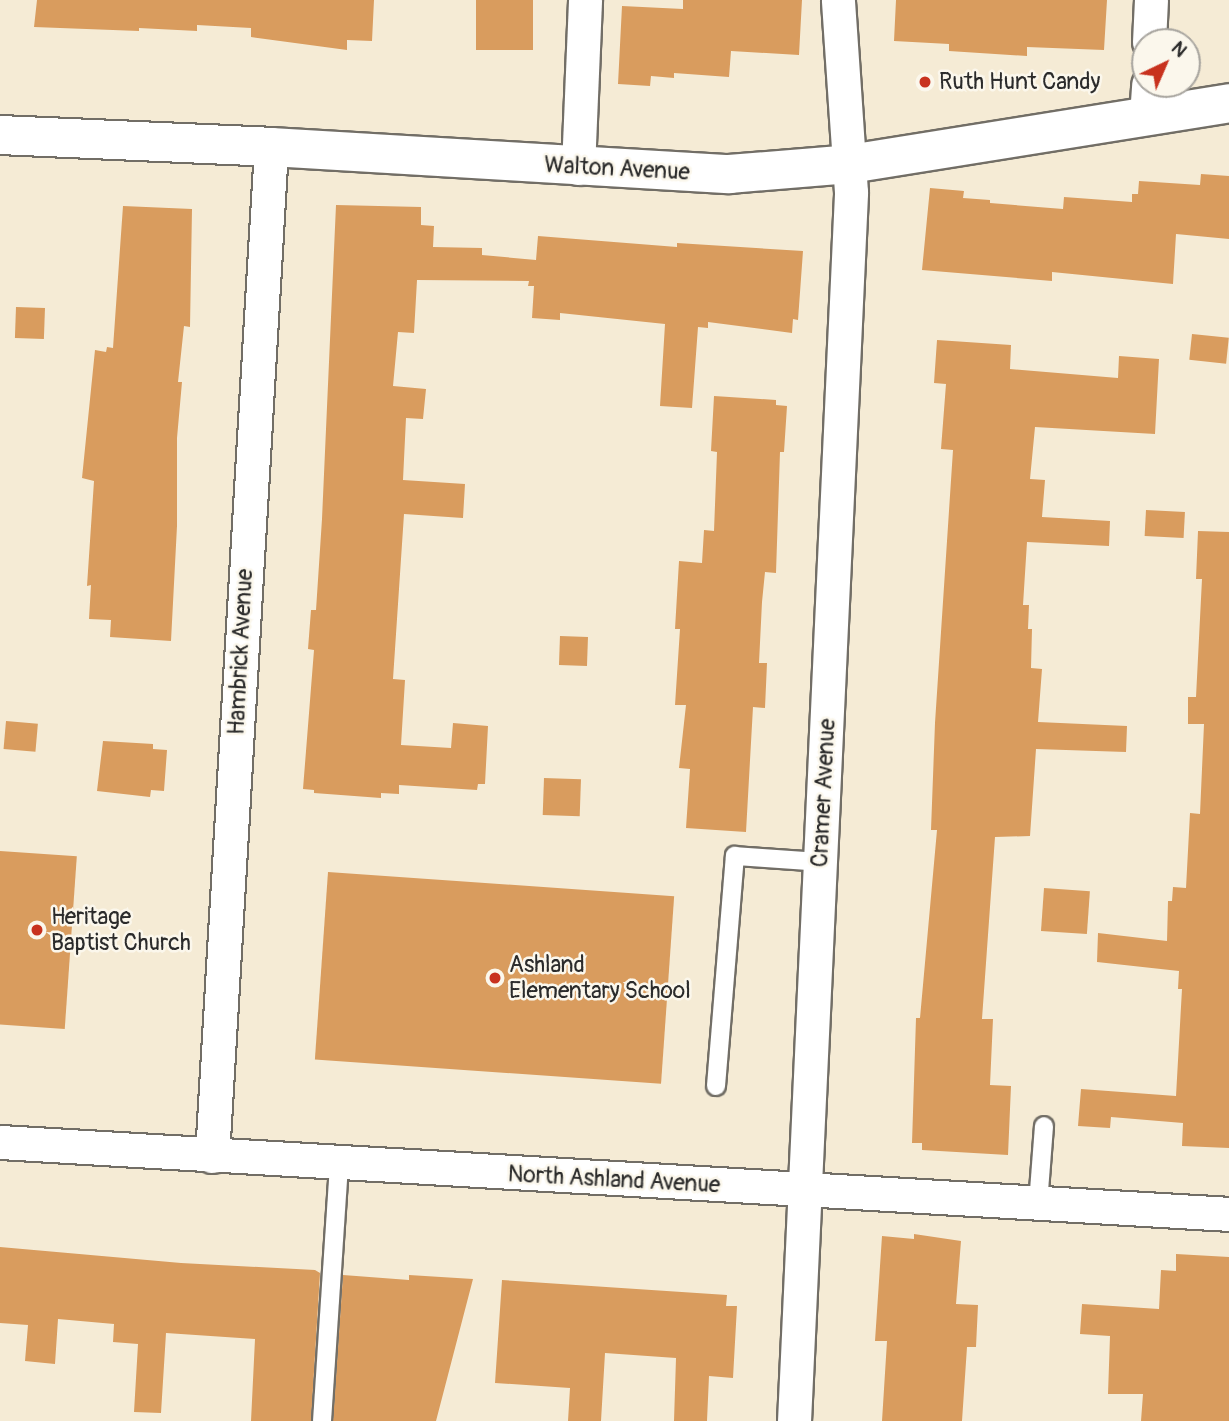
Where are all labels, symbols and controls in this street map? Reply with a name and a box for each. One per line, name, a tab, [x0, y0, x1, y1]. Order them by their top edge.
north arrow	[1131, 28, 1201, 98]
text: N	[1166, 36, 1192, 62]
place label: Ruth Hunt Candy	[939, 68, 1100, 96]
marker: Ruth Hunt Candy	[917, 74, 933, 90]
street label: Walton Avenue	[543, 151, 691, 187]
street label: Hambrick Avenue	[223, 568, 259, 736]
street label: Cramer Avenue	[806, 718, 842, 868]
place label: Heritage Baptist Church	[51, 903, 191, 957]
marker: Heritage Baptist Church	[29, 922, 45, 938]
place label: Ashland Elementary School	[509, 951, 691, 1005]
marker: Ashland Elementary School	[487, 970, 503, 986]
street label: North Ashland Avenue	[507, 1161, 721, 1199]

